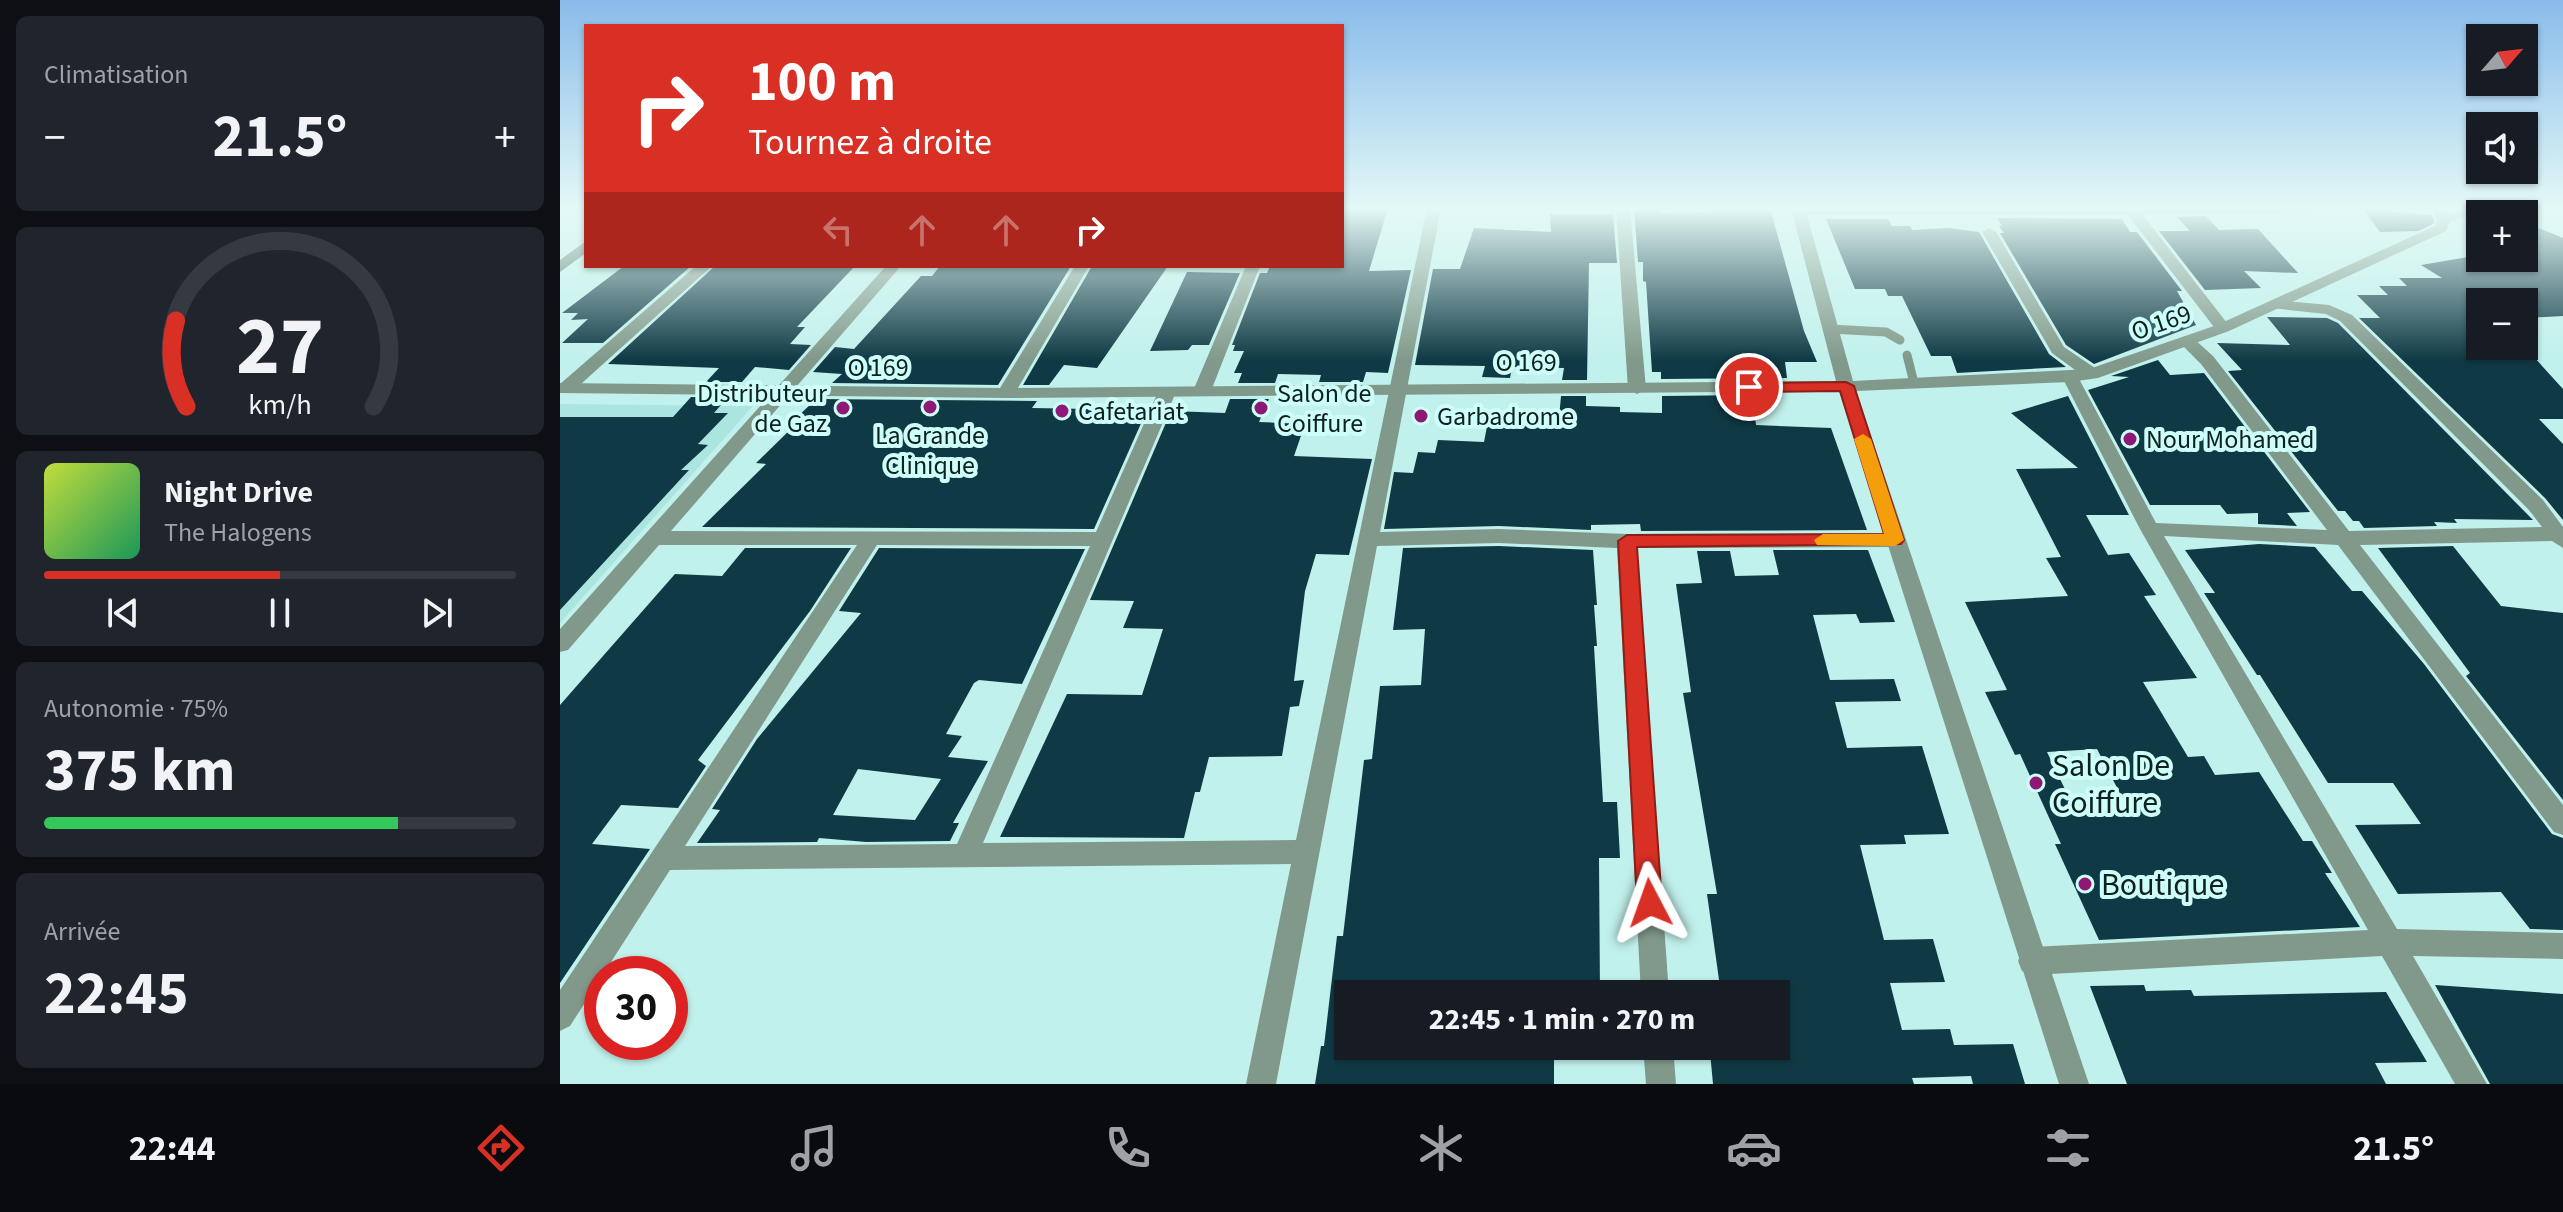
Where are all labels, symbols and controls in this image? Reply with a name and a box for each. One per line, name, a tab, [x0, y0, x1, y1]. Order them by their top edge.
north arrow	[2466, 24, 2538, 96]
map controls	[2466, 24, 2538, 360]
text: 100 m	[748, 43, 896, 122]
text: Climatisation	[44, 56, 189, 93]
icon: right	[616, 56, 720, 160]
text: 21.5°	[213, 95, 347, 180]
text: −	[44, 107, 66, 170]
text: +	[494, 107, 516, 170]
button: sound	[2466, 112, 2538, 184]
text: Tournez à droite	[748, 117, 992, 168]
button: +	[2466, 200, 2538, 272]
icon: left	[816, 208, 860, 252]
icon: ahead	[900, 208, 944, 252]
icon: ahead	[984, 208, 1028, 252]
icon: right	[1068, 208, 1112, 252]
text: 27	[236, 288, 324, 406]
button: −	[2466, 288, 2538, 360]
street label: O 169	[2126, 295, 2196, 350]
street label: O 169	[1495, 344, 1557, 381]
street label: O 169	[847, 349, 909, 386]
pin	[1715, 353, 1783, 421]
icon: arrive	[1727, 365, 1771, 409]
place label: Distributeur de Gaz	[697, 375, 828, 442]
place label: Salon de Coiffure	[1277, 375, 1371, 442]
text: km/h	[248, 385, 312, 425]
place label: Cafetariat	[1078, 393, 1184, 430]
marker: La Grande Clinique	[921, 398, 939, 416]
place label: Garbadrome	[1437, 398, 1574, 435]
marker: Distributeur de Gaz	[834, 399, 852, 417]
marker: Salon de Coiffure	[1252, 399, 1270, 417]
marker: Cafetariat	[1053, 402, 1071, 420]
marker: Garbadrome	[1412, 407, 1430, 425]
place label: La Grande Clinique	[875, 417, 985, 484]
place label: Nour Mohamed	[2146, 421, 2314, 458]
marker: Nour Mohamed	[2121, 430, 2139, 448]
text: Night Drive	[164, 471, 313, 514]
text: The Halogens	[164, 514, 312, 551]
icon: previous	[101, 591, 145, 635]
icon: pause	[258, 591, 302, 635]
icon: next	[415, 591, 459, 635]
text: Autonomie · 75%	[44, 690, 228, 727]
text: 375 km	[44, 729, 235, 814]
place label: Salon De Coiffure	[2052, 743, 2170, 826]
marker: Salon De Coiffure	[2027, 774, 2045, 792]
position arrow	[1608, 861, 1692, 945]
place label: Boutique	[2101, 862, 2224, 908]
marker: Boutique	[2076, 875, 2094, 893]
text: Arrivée	[44, 913, 120, 950]
text: 22:45	[44, 952, 189, 1037]
speed limit sign: 30	[584, 956, 688, 1060]
text: 22:45 · 1 min · 270 m	[1429, 998, 1695, 1041]
icon: directions	[473, 1120, 529, 1176]
icon: music	[786, 1120, 842, 1176]
icon: phone	[1100, 1120, 1156, 1176]
icon: climate	[1413, 1120, 1469, 1176]
icon: car	[1726, 1120, 1782, 1176]
icon: filters	[2040, 1120, 2096, 1176]
text: 22:44	[129, 1123, 216, 1174]
text: 21.5°	[2353, 1123, 2434, 1174]

